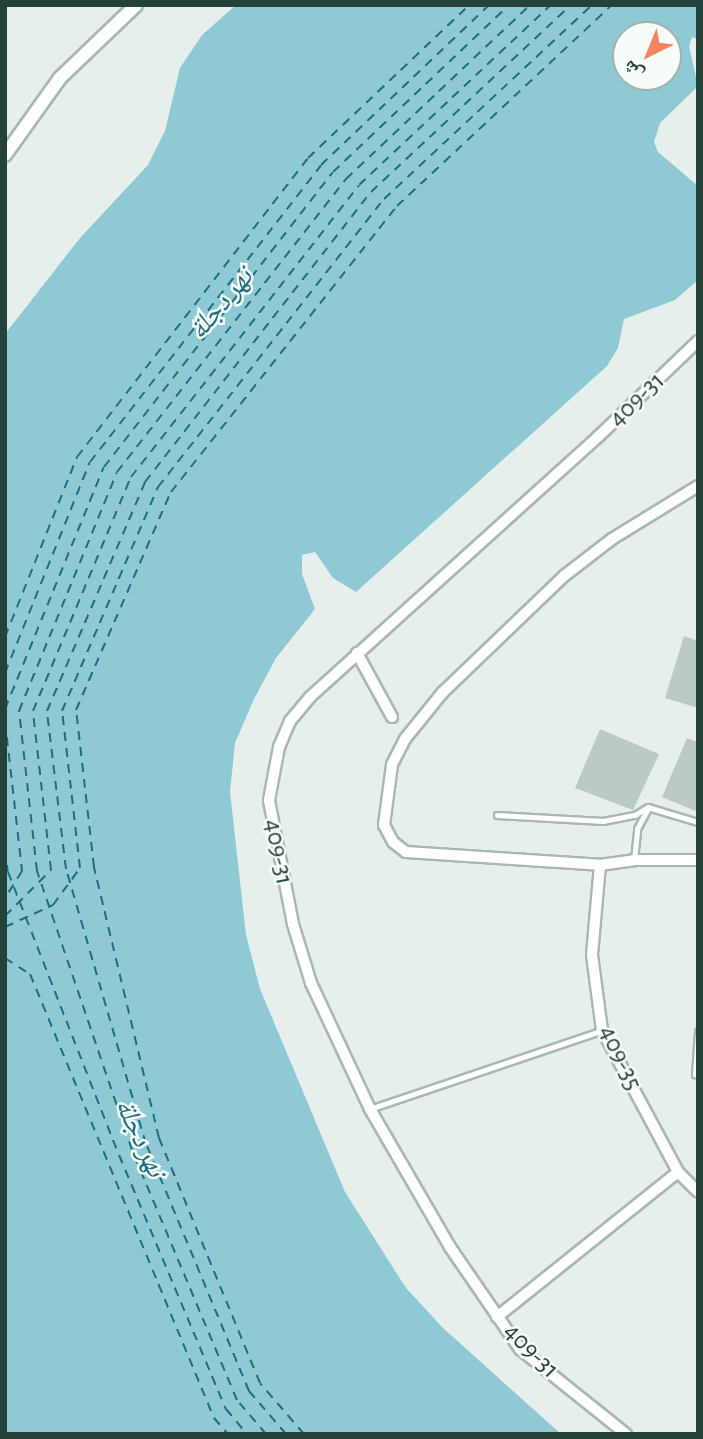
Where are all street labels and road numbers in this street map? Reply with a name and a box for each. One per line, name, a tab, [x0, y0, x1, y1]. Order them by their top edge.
street label: 409-31	[602, 366, 672, 434]
street label: 409-31	[256, 817, 300, 887]
street label: 409-35	[591, 1021, 649, 1095]
street label: 409-31	[497, 1317, 565, 1385]

